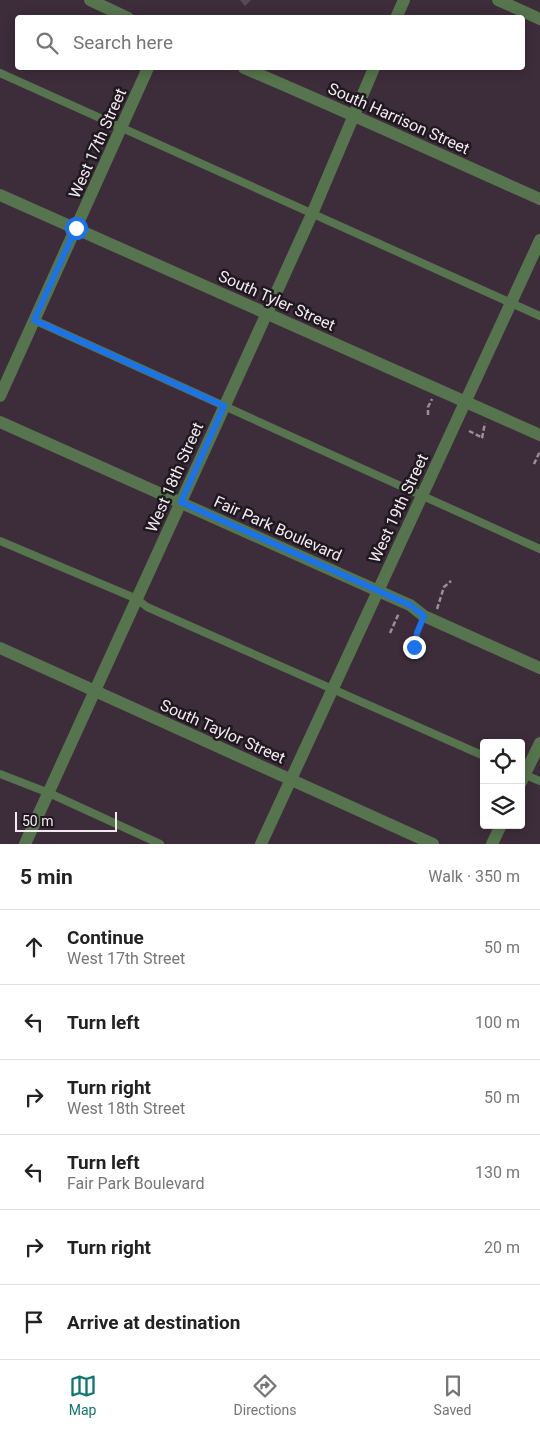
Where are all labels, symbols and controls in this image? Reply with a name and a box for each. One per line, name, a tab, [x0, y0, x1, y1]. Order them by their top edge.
search box	[15, 15, 525, 70]
icon: search	[33, 29, 61, 57]
text: Search here	[73, 31, 173, 54]
street label: South Harrison Street	[325, 79, 472, 158]
street label: West 17th Street	[65, 85, 130, 201]
route start	[65, 217, 88, 240]
street label: South Tyler Street	[216, 266, 338, 335]
street label: West 18th Street	[142, 419, 207, 535]
street label: West 19th Street	[365, 451, 432, 566]
street label: Fair Park Boulevard	[211, 492, 345, 565]
route end	[403, 636, 426, 659]
street label: South Taylor Street	[157, 695, 288, 768]
map controls	[480, 739, 525, 829]
button: locate	[480, 739, 525, 784]
button: layers	[480, 784, 525, 829]
scale bar	[15, 809, 118, 832]
text: 50 m	[22, 813, 54, 829]
text: 5 min	[20, 865, 73, 889]
text: Walk · 350 m	[428, 867, 520, 886]
text: Continue	[67, 926, 144, 949]
icon: ahead	[20, 933, 48, 961]
text: 50 m	[484, 938, 520, 957]
text: West 17th Street	[67, 949, 185, 968]
icon: left	[20, 1008, 48, 1036]
text: Turn left	[67, 1011, 140, 1034]
text: 100 m	[475, 1013, 520, 1032]
text: Turn right	[67, 1076, 151, 1099]
icon: right	[20, 1083, 48, 1111]
text: 50 m	[484, 1088, 520, 1107]
text: West 18th Street	[67, 1099, 185, 1118]
text: Turn left	[67, 1151, 140, 1174]
icon: left	[20, 1158, 48, 1186]
text: 130 m	[475, 1163, 520, 1182]
text: Fair Park Boulevard	[67, 1174, 205, 1193]
icon: right	[20, 1233, 48, 1261]
text: Turn right	[67, 1236, 151, 1259]
text: 20 m	[484, 1238, 520, 1257]
icon: arrive	[20, 1308, 48, 1336]
text: Arrive at destination	[67, 1311, 240, 1334]
tab: Map	[69, 1372, 97, 1418]
tab: Directions	[234, 1372, 297, 1418]
tab: Saved	[434, 1372, 471, 1418]

